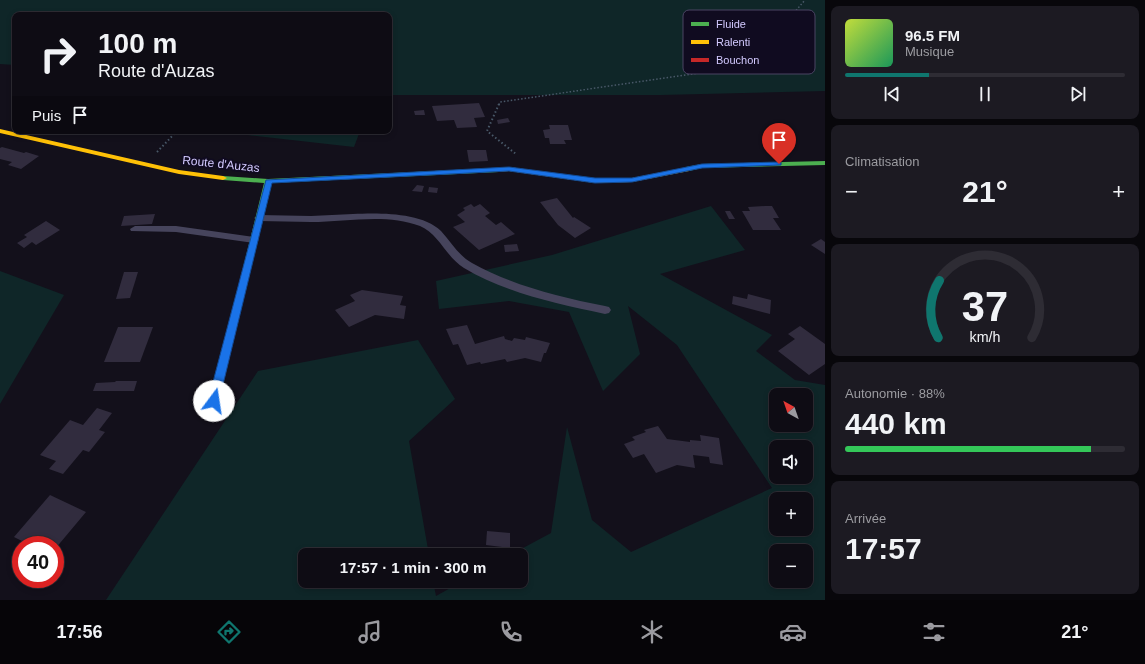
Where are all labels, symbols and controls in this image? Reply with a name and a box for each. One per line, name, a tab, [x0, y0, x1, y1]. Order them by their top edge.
legend	[683, 10, 815, 74]
text: Fluide	[716, 18, 746, 30]
text: 96.5 FM	[905, 27, 960, 44]
icon: right	[32, 28, 84, 80]
text: 100 m	[98, 28, 177, 59]
text: Ralenti	[716, 36, 750, 48]
text: Musique	[905, 44, 954, 59]
text: Bouchon	[716, 54, 759, 66]
text: Route d'Auzas	[98, 61, 215, 81]
icon: previous	[881, 83, 903, 105]
icon: pause	[974, 83, 996, 105]
icon: next	[1067, 83, 1089, 105]
icon: arrive	[69, 104, 91, 126]
text: Puis	[32, 107, 61, 124]
pin	[762, 123, 796, 164]
icon: arrive	[768, 129, 790, 151]
street label: Route d'Auzas	[182, 153, 260, 175]
text: Climatisation	[845, 154, 919, 169]
text: 21°	[962, 175, 1008, 208]
text: −	[845, 179, 858, 204]
text: +	[1112, 179, 1125, 204]
text: 37	[962, 283, 1008, 330]
text: km/h	[970, 329, 1001, 345]
position arrow	[193, 380, 235, 422]
text: Autonomie · 88%	[845, 386, 945, 401]
north arrow	[769, 388, 813, 432]
map controls	[769, 388, 813, 588]
text: 440 km	[845, 407, 947, 440]
button: sound	[769, 440, 813, 484]
button: +	[769, 492, 813, 536]
text: Arrivée	[845, 511, 886, 526]
text: 17:57	[845, 532, 922, 565]
speed limit sign: 40	[12, 536, 64, 588]
button: −	[769, 544, 813, 588]
text: 17:57 · 1 min · 300 m	[340, 559, 486, 576]
icon: directions	[215, 618, 243, 646]
icon: music	[356, 618, 384, 646]
icon: phone	[497, 618, 525, 646]
icon: climate	[638, 618, 666, 646]
icon: car	[779, 618, 807, 646]
icon: filters	[920, 618, 948, 646]
text: 17:56	[56, 622, 103, 642]
text: 21°	[1061, 622, 1088, 642]

